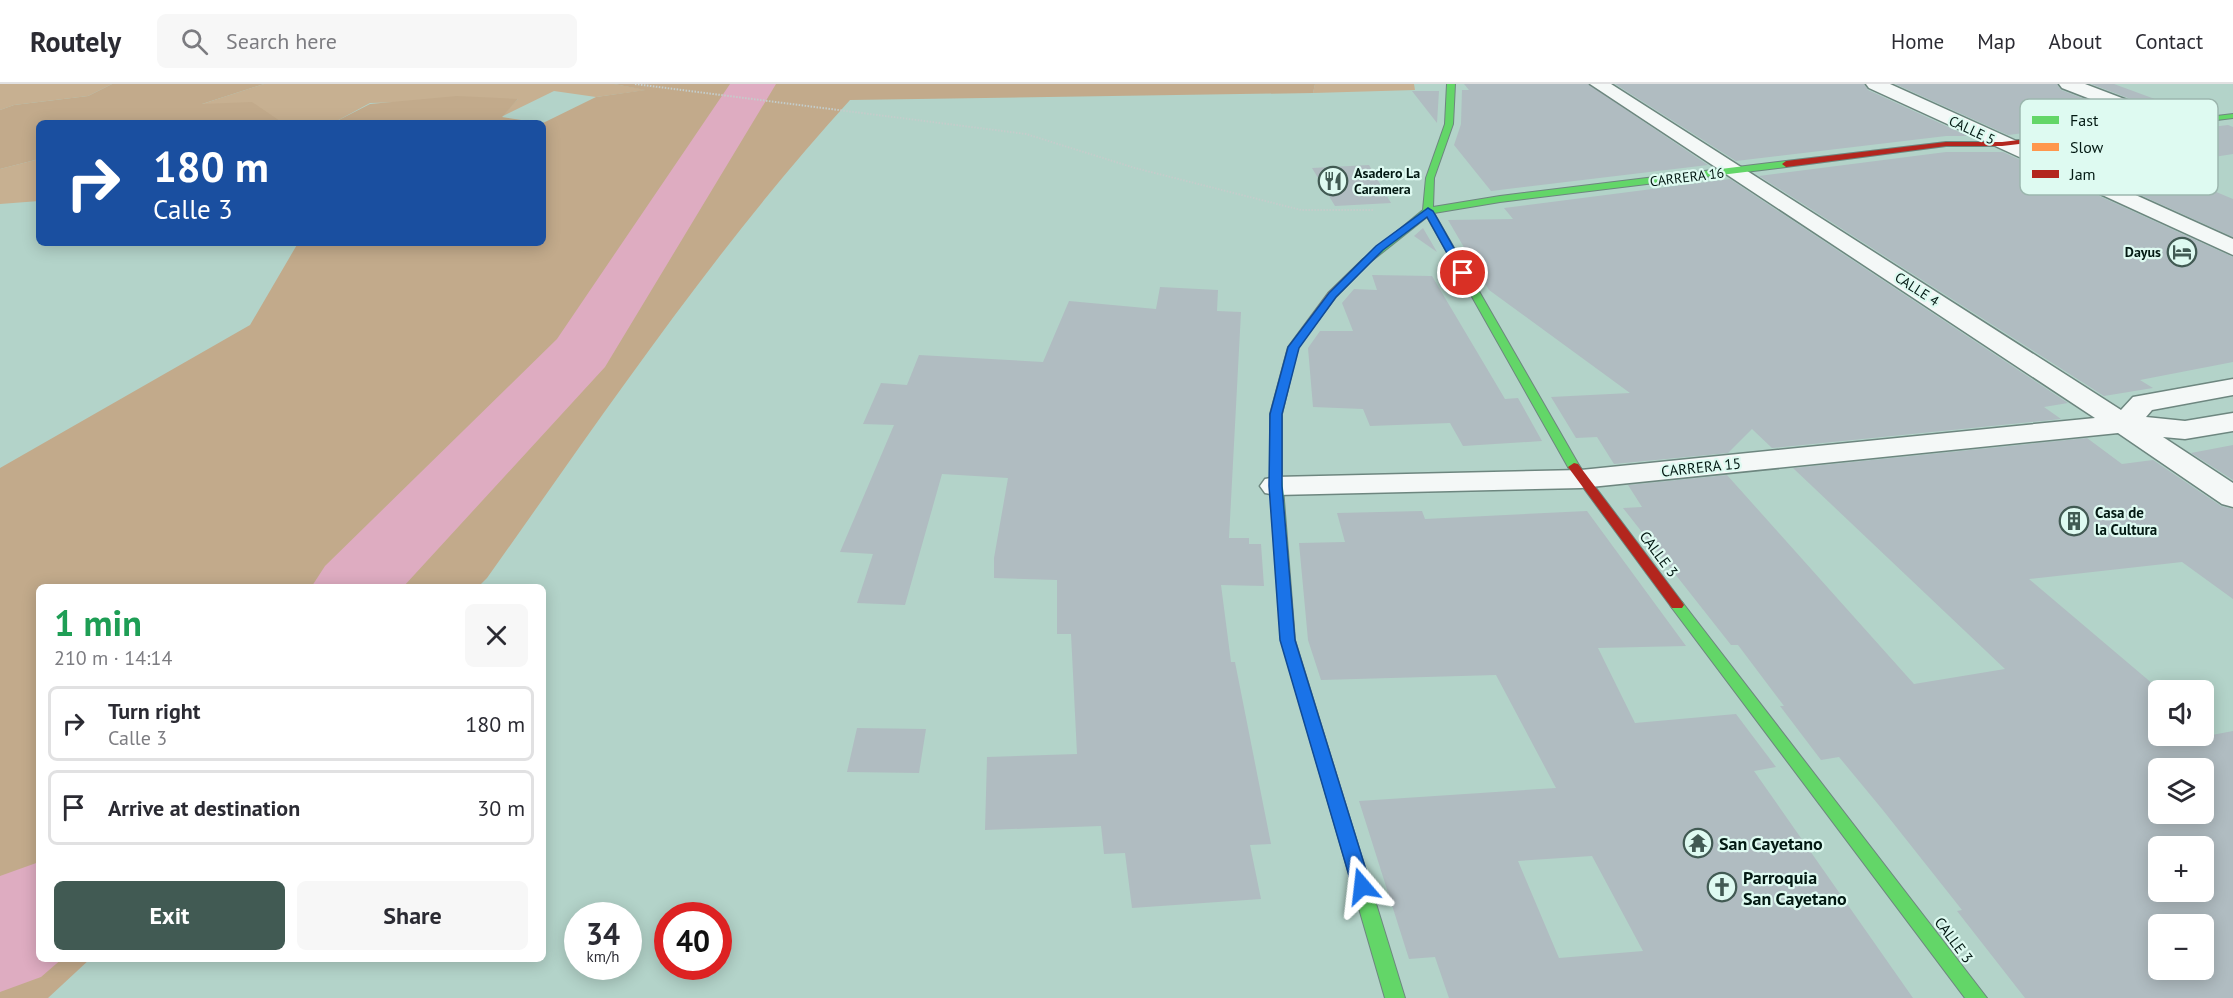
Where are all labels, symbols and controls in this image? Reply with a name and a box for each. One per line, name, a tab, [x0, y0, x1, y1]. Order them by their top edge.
search box	[157, 14, 577, 68]
text: Routely	[30, 23, 121, 60]
icon: search	[178, 25, 211, 58]
text: Search here	[226, 27, 337, 55]
text: Home	[1891, 28, 1944, 55]
text: Map	[1977, 28, 2016, 55]
text: About	[2049, 28, 2102, 55]
text: Contact	[2135, 28, 2203, 55]
legend	[2020, 99, 2218, 195]
text: Fast	[2070, 110, 2099, 130]
street label: CALLE 5	[1946, 111, 1998, 149]
text: Slow	[2070, 137, 2104, 157]
text: 180 m	[153, 139, 269, 194]
icon: right	[54, 144, 132, 222]
place label: Asadero La Caramera	[1354, 164, 1420, 198]
street label: CARRERA 16	[1649, 164, 1725, 190]
text: Jam	[2069, 164, 2096, 184]
restaurant icon: Asadero La Caramera	[1317, 165, 1349, 197]
text: Calle 3	[153, 192, 233, 226]
hotel icon: Dayus	[2166, 236, 2198, 268]
place label: Dayus	[2125, 243, 2161, 261]
pin	[1437, 247, 1488, 298]
icon: arrive	[1446, 256, 1479, 289]
street label: CALLE 4	[1891, 268, 1943, 310]
street label: CARRERA 15	[1660, 453, 1742, 481]
place label: Casa de la Cultura	[2095, 503, 2157, 539]
building icon: Casa de la Cultura	[2058, 505, 2090, 537]
street label: CALLE 3	[1636, 527, 1682, 581]
text: 1 min	[54, 599, 142, 646]
button: close	[465, 604, 528, 667]
text: 210 m · 14:14	[54, 645, 172, 671]
map controls	[2148, 680, 2214, 980]
button: sound	[2148, 680, 2214, 746]
text: Turn right	[108, 697, 200, 725]
icon: right	[57, 707, 90, 740]
text: 180 m	[465, 710, 525, 738]
text: Calle 3	[108, 725, 167, 751]
button: layers	[2148, 758, 2214, 824]
icon: arrive	[57, 791, 90, 824]
text: Arrive at destination	[108, 794, 300, 822]
text: 30 m	[477, 794, 525, 822]
temple icon: San Cayetano	[1682, 827, 1714, 859]
place label: San Cayetano	[1719, 832, 1823, 855]
button: +	[2148, 836, 2214, 902]
position arrow	[1330, 854, 1394, 918]
place label: Parroquia San Cayetano	[1743, 866, 1847, 910]
church icon: Parroquia San Cayetano	[1706, 871, 1738, 903]
button: Exit	[54, 881, 285, 950]
button: Share	[297, 881, 528, 950]
speed limit sign: 40	[654, 902, 732, 980]
street label: CALLE 3	[1931, 913, 1977, 967]
text: 34	[586, 914, 620, 953]
button: −	[2148, 914, 2214, 980]
text: km/h	[587, 947, 619, 966]

